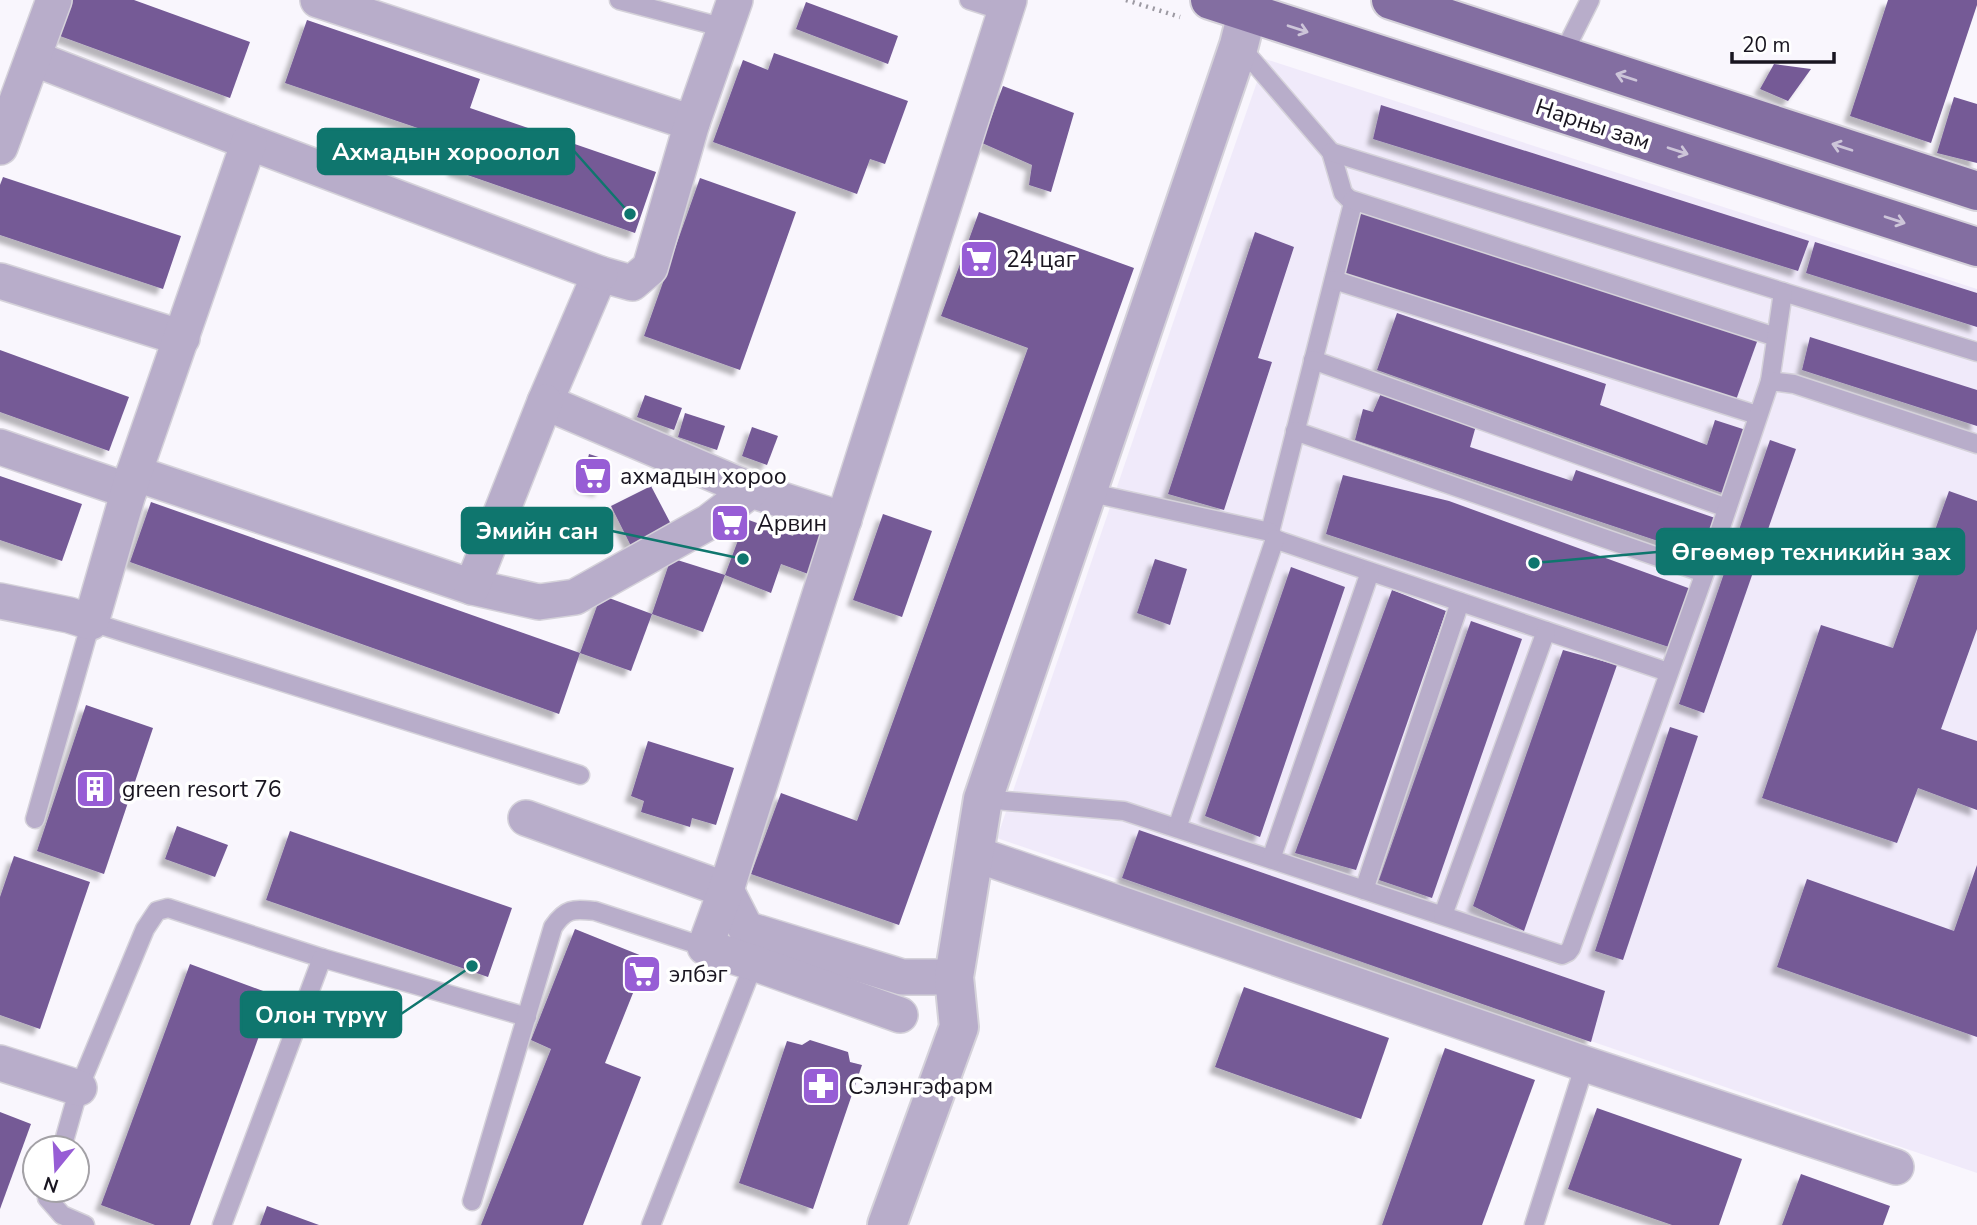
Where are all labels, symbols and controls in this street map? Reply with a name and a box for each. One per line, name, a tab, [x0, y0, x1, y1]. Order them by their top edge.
scale bar	[1732, 21, 1834, 65]
one-way arrow	[1287, 23, 1309, 36]
text: 20 m	[1742, 31, 1791, 59]
one-way arrow	[1615, 70, 1637, 83]
street label: Нарны зам	[1532, 91, 1654, 158]
callout: Ахмадын хороолол	[318, 129, 574, 174]
text: Ахмадын хороолол	[332, 136, 560, 168]
one-way arrow	[1832, 140, 1854, 153]
one-way arrow	[1667, 145, 1689, 158]
one-way arrow	[1883, 215, 1905, 228]
supermarket icon: 24 цаг	[958, 238, 1000, 280]
place label: 24 цаг	[1006, 244, 1076, 275]
supermarket icon: ахмадын хороо	[572, 455, 614, 497]
place label: ахмадын хороо	[620, 461, 787, 492]
supermarket icon: Арвин	[709, 502, 751, 544]
callout: Эмийн сан	[462, 508, 612, 553]
place label: Арвин	[757, 508, 827, 539]
text: Эмийн сан	[476, 515, 598, 547]
callout: Өгөөмөр техникийн зах	[1657, 529, 1964, 574]
text: Өгөөмөр техникийн зах	[1671, 536, 1951, 568]
building icon: green resort 76	[74, 768, 116, 810]
place label: green resort 76	[122, 774, 282, 805]
supermarket icon: элбэг	[621, 953, 663, 995]
place label: элбэг	[669, 959, 728, 990]
callout: Олон түрүү	[241, 992, 401, 1037]
text: Олон түрүү	[255, 999, 387, 1031]
pharmacy icon: Сэлэнгэфарм	[800, 1065, 842, 1107]
place label: Сэлэнгэфарм	[848, 1071, 993, 1102]
north arrow	[21, 1134, 91, 1204]
text: N	[40, 1170, 62, 1199]

